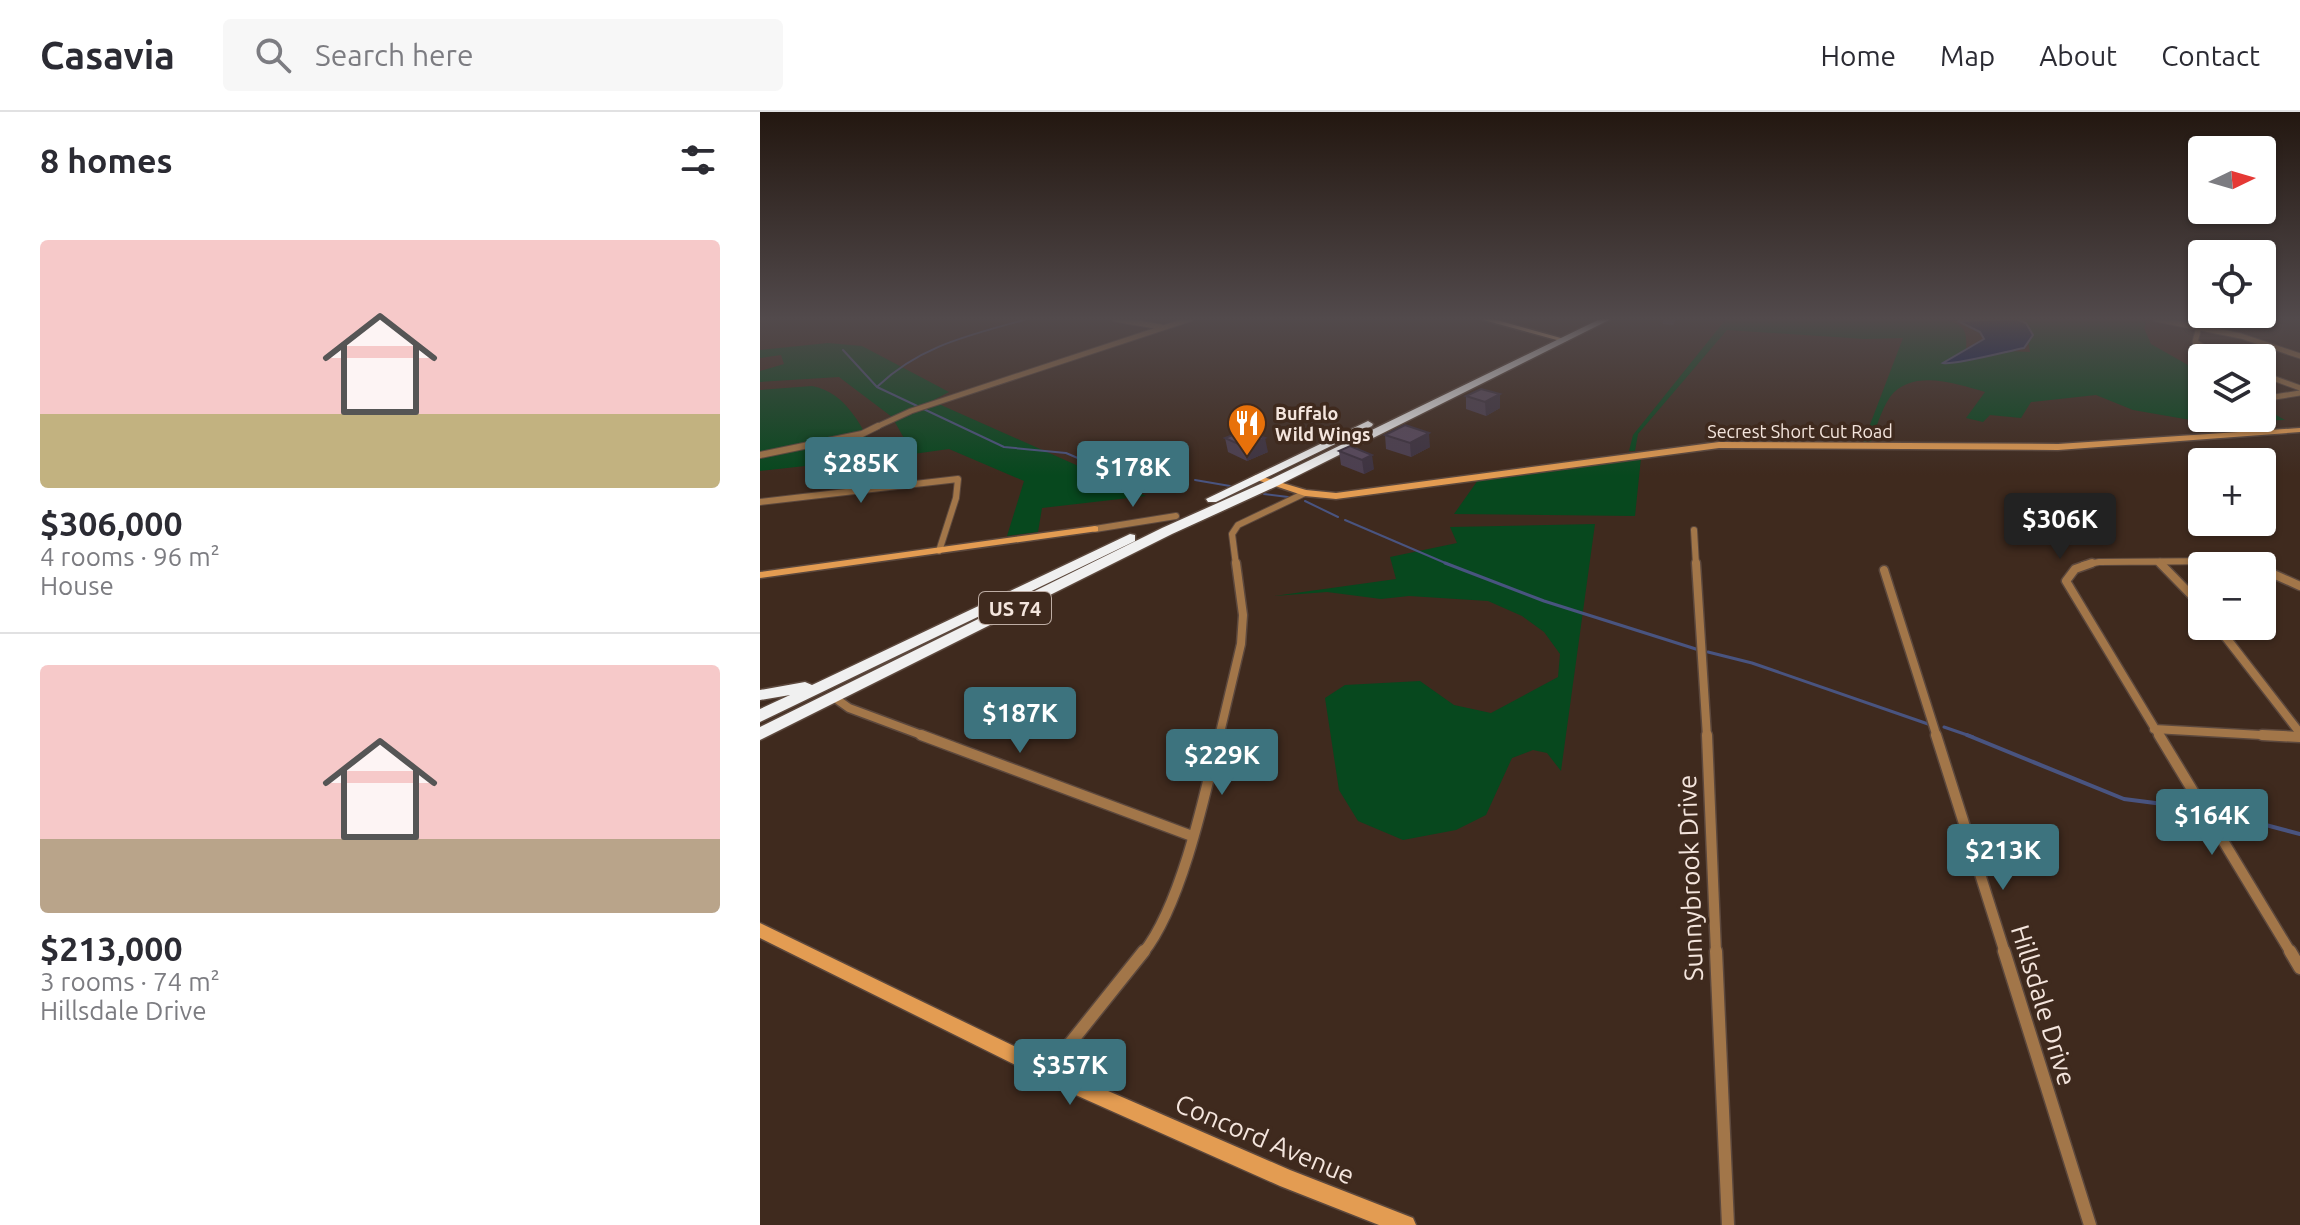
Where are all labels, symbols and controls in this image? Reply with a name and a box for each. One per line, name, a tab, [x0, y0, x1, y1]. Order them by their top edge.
search box	[223, 19, 783, 91]
icon: search	[251, 33, 295, 77]
text: Casavia	[40, 34, 175, 76]
text: Search here	[315, 38, 474, 72]
text: Home	[1821, 40, 1896, 71]
text: Map	[1940, 40, 1995, 71]
text: About	[2039, 40, 2117, 71]
text: Contact	[2161, 40, 2260, 71]
north arrow	[2188, 136, 2276, 224]
map controls	[2188, 136, 2276, 640]
icon: filters	[676, 138, 720, 182]
text: 8 homes	[40, 141, 173, 179]
button: locate	[2188, 240, 2276, 328]
icon: home	[308, 292, 452, 436]
button: layers	[2188, 344, 2276, 432]
restaurant icon: Buffalo Wild Wings	[1226, 402, 1268, 457]
place label: Buffalo Wild Wings	[1275, 403, 1370, 444]
street label: Secrest Short Cut Road	[1707, 421, 1893, 441]
pin: $285K	[805, 437, 917, 505]
pin: $178K	[1077, 441, 1189, 509]
text: $285K	[823, 448, 899, 477]
button: +	[2188, 448, 2276, 536]
text: $178K	[1095, 452, 1171, 481]
pin: $306K	[2004, 493, 2116, 561]
text: $306,000	[40, 504, 183, 542]
text: $306K	[2022, 504, 2098, 533]
text: 4 rooms · 96 m²	[40, 542, 220, 571]
button: −	[2188, 552, 2276, 640]
text: House	[40, 571, 114, 600]
road number: US 74	[979, 592, 1051, 624]
pin: $187K	[964, 687, 1076, 755]
text: $187K	[982, 698, 1058, 727]
icon: home	[308, 717, 452, 861]
pin: $229K	[1166, 729, 1278, 797]
text: $229K	[1184, 740, 1260, 769]
street label: Sunnybrook Drive	[1672, 774, 1708, 982]
pin: $164K	[2156, 789, 2268, 857]
text: $164K	[2174, 800, 2250, 829]
pin: $213K	[1947, 824, 2059, 892]
text: $213K	[1965, 835, 2041, 864]
street label: Hillsdale Drive	[2006, 921, 2082, 1089]
text: $213,000	[40, 929, 183, 967]
text: 3 rooms · 74 m²	[40, 967, 220, 996]
text: Hillsdale Drive	[40, 996, 207, 1025]
pin: $357K	[1014, 1039, 1126, 1107]
text: $357K	[1032, 1050, 1108, 1079]
street label: Concord Avenue	[1171, 1088, 1359, 1190]

